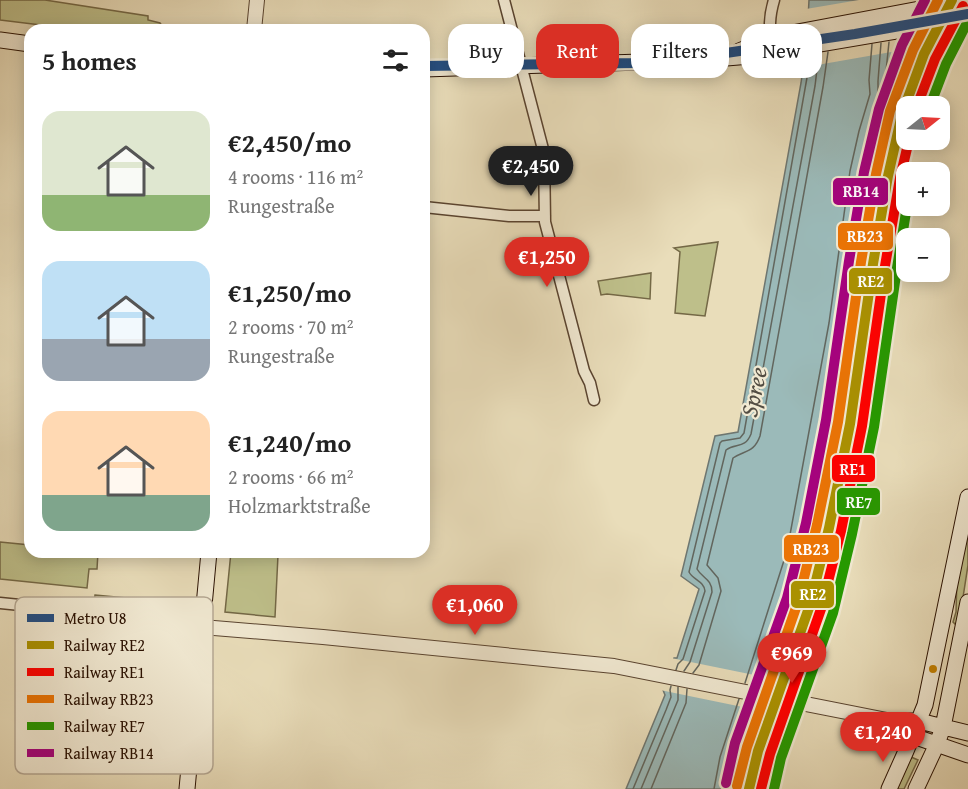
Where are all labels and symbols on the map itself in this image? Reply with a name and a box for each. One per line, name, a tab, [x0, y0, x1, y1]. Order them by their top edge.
north arrow	[896, 96, 950, 150]
pin: €2,450	[482, 146, 580, 197]
line badge: RB14	[832, 177, 889, 206]
text: RB14	[843, 179, 879, 203]
line badge: RB23	[837, 222, 894, 251]
text: RB23	[847, 224, 883, 248]
pin: €1,250	[498, 237, 596, 288]
line badge: RE2	[848, 267, 893, 295]
text: RE2	[858, 269, 884, 293]
water label: Spree	[731, 363, 776, 420]
line badge: RE1	[831, 454, 876, 483]
text: RE1	[840, 457, 866, 481]
line badge: RE7	[836, 487, 881, 516]
text: RE7	[846, 490, 872, 514]
line badge: RB23	[783, 534, 840, 563]
text: RB23	[793, 537, 829, 561]
line badge: RE2	[790, 580, 835, 609]
text: RE2	[800, 582, 826, 606]
pin: €1,060	[426, 585, 524, 636]
legend	[15, 597, 213, 774]
text: Metro U8	[64, 606, 127, 630]
text: Railway RE2	[64, 633, 145, 657]
pin: €969	[756, 633, 828, 684]
text: Railway RE1	[64, 660, 145, 684]
unlabelled marker	[927, 663, 939, 675]
text: Railway RB23	[64, 687, 154, 711]
pin: €1,240	[834, 712, 932, 763]
text: Railway RE7	[64, 714, 145, 738]
text: Railway RB14	[64, 741, 154, 765]

